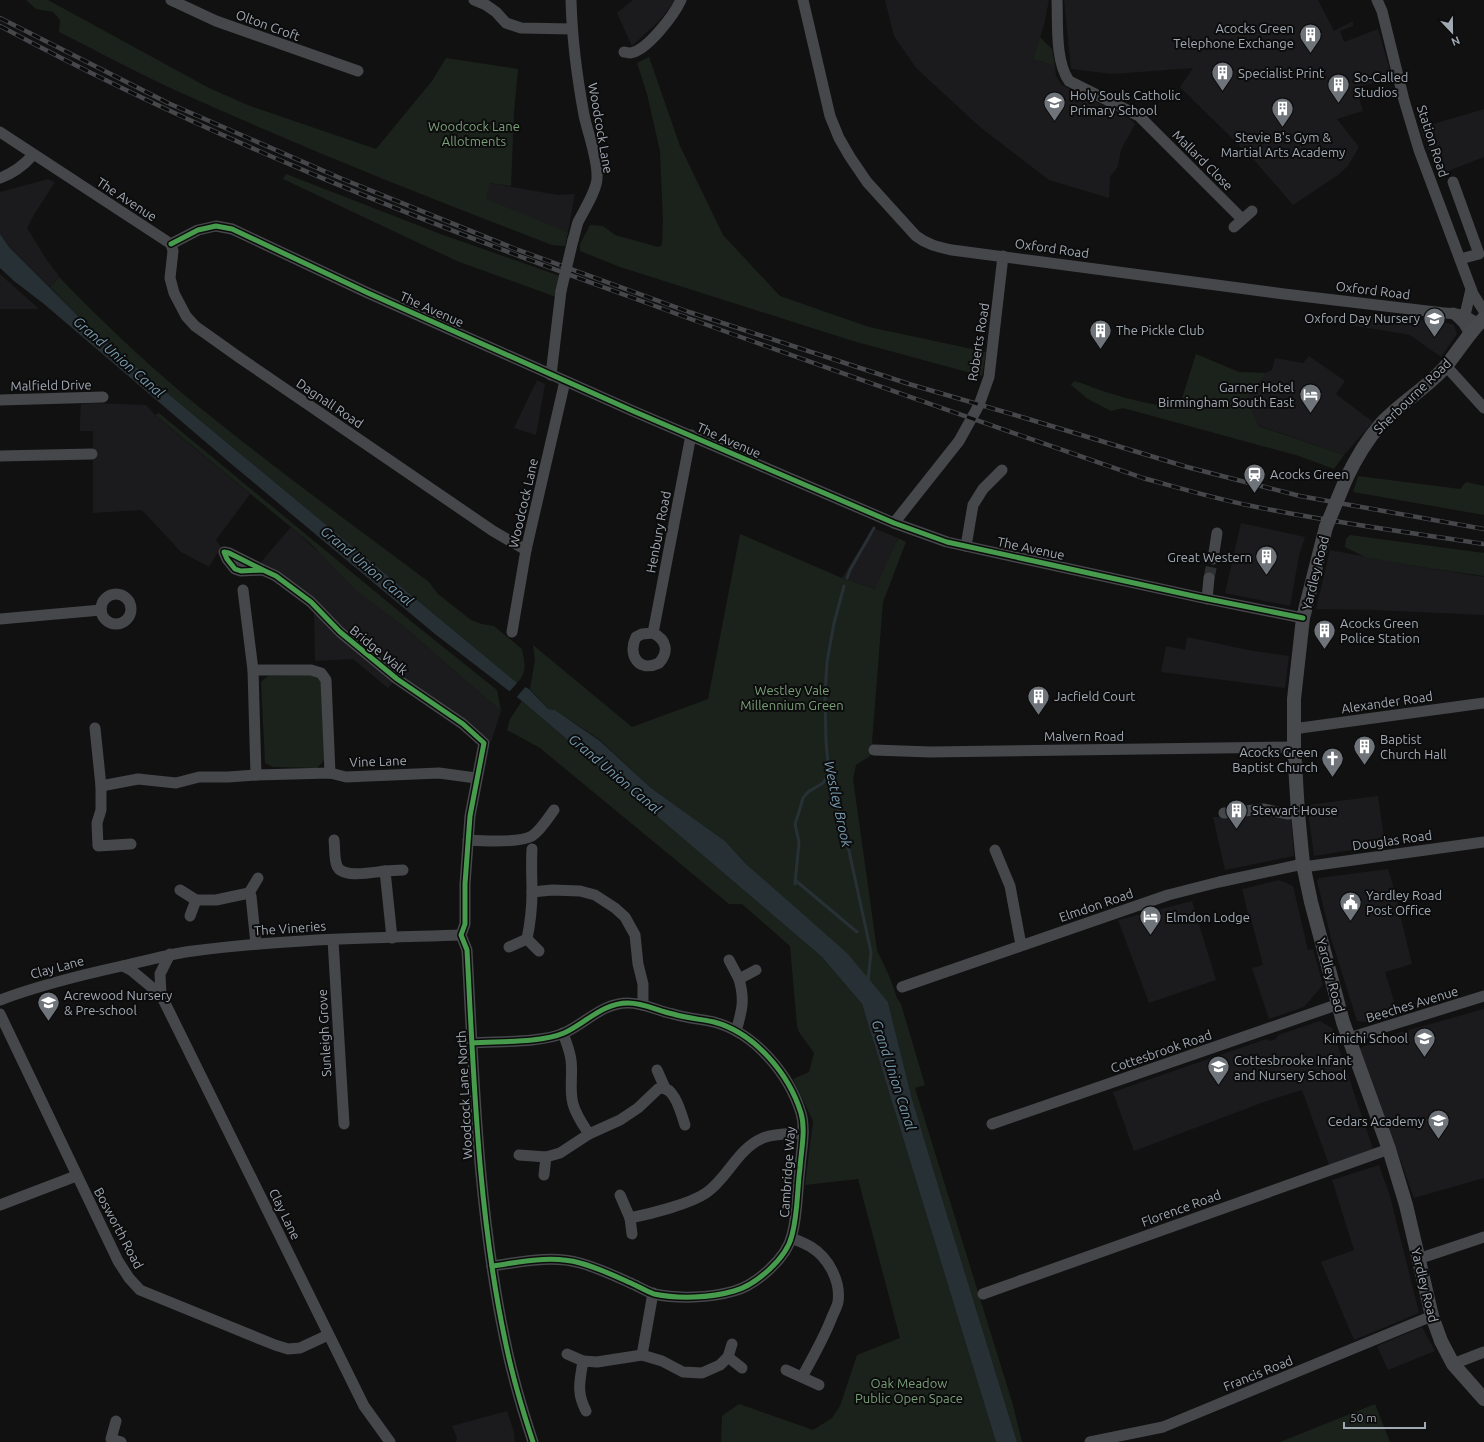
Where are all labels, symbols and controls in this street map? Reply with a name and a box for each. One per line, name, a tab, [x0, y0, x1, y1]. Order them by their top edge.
street label: Olton Croft	[234, 7, 302, 43]
north arrow	[1432, 12, 1472, 52]
place label: Acocks Green Telephone Exchange	[1173, 21, 1294, 50]
building icon: Acocks Green Telephone Exchange	[1297, 22, 1323, 55]
text: N	[1450, 34, 1462, 48]
building icon: Specialist Print	[1210, 60, 1236, 93]
place label: Specialist Print	[1238, 66, 1324, 80]
place label: So-Called Studios	[1354, 70, 1408, 99]
building icon: So-Called Studios	[1326, 71, 1352, 104]
street label: Woodcock Lane	[586, 82, 616, 174]
place label: Holy Souls Catholic Primary School	[1070, 88, 1181, 117]
school or university icon: Holy Souls Catholic Primary School	[1041, 89, 1067, 122]
building icon: Stevie B's Gym & Martial Arts Academy	[1270, 96, 1296, 129]
street label: Station Road	[1415, 103, 1451, 179]
park label: Woodcock Lane Allotments	[428, 119, 520, 148]
street label: Mallard Close	[1170, 127, 1236, 193]
place label: Stevie B's Gym & Martial Arts Academy	[1221, 130, 1345, 159]
street label: The Avenue	[94, 174, 160, 224]
street label: Oxford Road	[1014, 236, 1090, 260]
street label: Oxford Road	[1335, 279, 1411, 301]
street label: The Avenue	[398, 289, 466, 329]
street label: Roberts Road	[965, 302, 991, 382]
school or university icon: Oxford Day Nursery	[1422, 305, 1448, 338]
place label: Oxford Day Nursery	[1304, 311, 1420, 325]
water label: Grand Union Canal	[70, 313, 168, 401]
building icon: The Pickle Club	[1087, 317, 1113, 350]
place label: The Pickle Club	[1116, 323, 1204, 337]
street label: Sherbourne Road	[1371, 356, 1453, 436]
street label: Dagnall Road	[294, 376, 366, 430]
street label: Malfield Drive	[10, 377, 92, 393]
place label: Garner Hotel Birmingham South East	[1158, 380, 1295, 409]
hotel icon: Garner Hotel Birmingham South East	[1297, 381, 1323, 414]
street label: The Avenue	[695, 420, 763, 460]
street label: Woodcock Lane	[506, 457, 540, 549]
station icon: Acocks Green	[1242, 461, 1268, 494]
place label: Acocks Green	[1270, 467, 1349, 481]
street label: Henbury Road	[643, 490, 673, 574]
water label: Grand Union Canal	[318, 523, 416, 609]
street label: The Avenue	[996, 534, 1066, 562]
street label: Yardley Road	[1299, 534, 1331, 612]
building icon: Great Western	[1254, 544, 1280, 577]
place label: Great Western	[1167, 550, 1252, 564]
place label: Acocks Green Police Station	[1340, 616, 1420, 645]
building icon: Acocks Green Police Station	[1311, 617, 1337, 650]
street label: Bridge Walk	[347, 623, 411, 678]
park label: Westley Vale Millennium Green	[740, 683, 844, 712]
building icon: Jacfield Court	[1025, 683, 1051, 716]
place label: Jacfield Court	[1054, 689, 1135, 703]
street label: Alexander Road	[1340, 689, 1434, 715]
street label: Malvern Road	[1044, 729, 1124, 743]
water label: Grand Union Canal	[566, 731, 664, 817]
place label: Baptist Church Hall	[1380, 732, 1447, 761]
building icon: Baptist Church Hall	[1352, 733, 1378, 766]
place label: Acocks Green Baptist Church	[1232, 745, 1318, 774]
church icon: Acocks Green Baptist Church	[1320, 746, 1346, 779]
street label: Vine Lane	[349, 753, 407, 769]
water label: Westley Brook	[821, 759, 855, 849]
building icon: Stewart House	[1224, 797, 1250, 830]
place label: Stewart House	[1252, 803, 1338, 817]
street label: Douglas Road	[1351, 827, 1433, 853]
street label: Elmdon Road	[1057, 886, 1135, 924]
place label: Yardley Road Post Office	[1366, 888, 1442, 917]
public building icon: Yardley Road Post Office	[1337, 889, 1363, 922]
hotel icon: Elmdon Lodge	[1138, 904, 1164, 937]
place label: Elmdon Lodge	[1166, 910, 1250, 924]
street label: The Vineries	[254, 918, 327, 937]
street label: Yardley Road	[1314, 936, 1348, 1014]
street label: Clay Lane	[29, 953, 85, 981]
street label: Beeches Avenue	[1364, 983, 1460, 1025]
place label: Acrewood Nursery & Pre-school	[64, 988, 172, 1017]
school or university icon: Acrewood Nursery & Pre-school	[35, 989, 61, 1022]
street label: Sunleigh Grove	[315, 989, 333, 1077]
water label: Grand Union Canal	[869, 1018, 919, 1132]
school or university icon: Kimichi School	[1411, 1025, 1437, 1058]
street label: Cottesbrook Road	[1109, 1027, 1213, 1075]
street label: Woodcock Lane North	[454, 1030, 474, 1160]
place label: Kimichi School	[1324, 1031, 1409, 1045]
place label: Cottesbrooke Infant and Nursery School	[1234, 1053, 1352, 1082]
school or university icon: Cottesbrooke Infant and Nursery School	[1206, 1054, 1232, 1087]
school or university icon: Cedars Academy	[1426, 1108, 1452, 1141]
place label: Cedars Academy	[1328, 1114, 1424, 1128]
street label: Cambridge Way	[777, 1126, 797, 1218]
street label: Bosworth Road	[92, 1185, 146, 1271]
street label: Clay Lane	[267, 1186, 303, 1242]
street label: Florence Road	[1139, 1187, 1223, 1229]
street label: Yardley Road	[1409, 1246, 1441, 1324]
street label: Francis Road	[1221, 1353, 1295, 1393]
park label: Oak Meadow Public Open Space	[855, 1376, 963, 1405]
scale bar	[1344, 1404, 1425, 1430]
text: 50 m	[1350, 1411, 1377, 1424]

